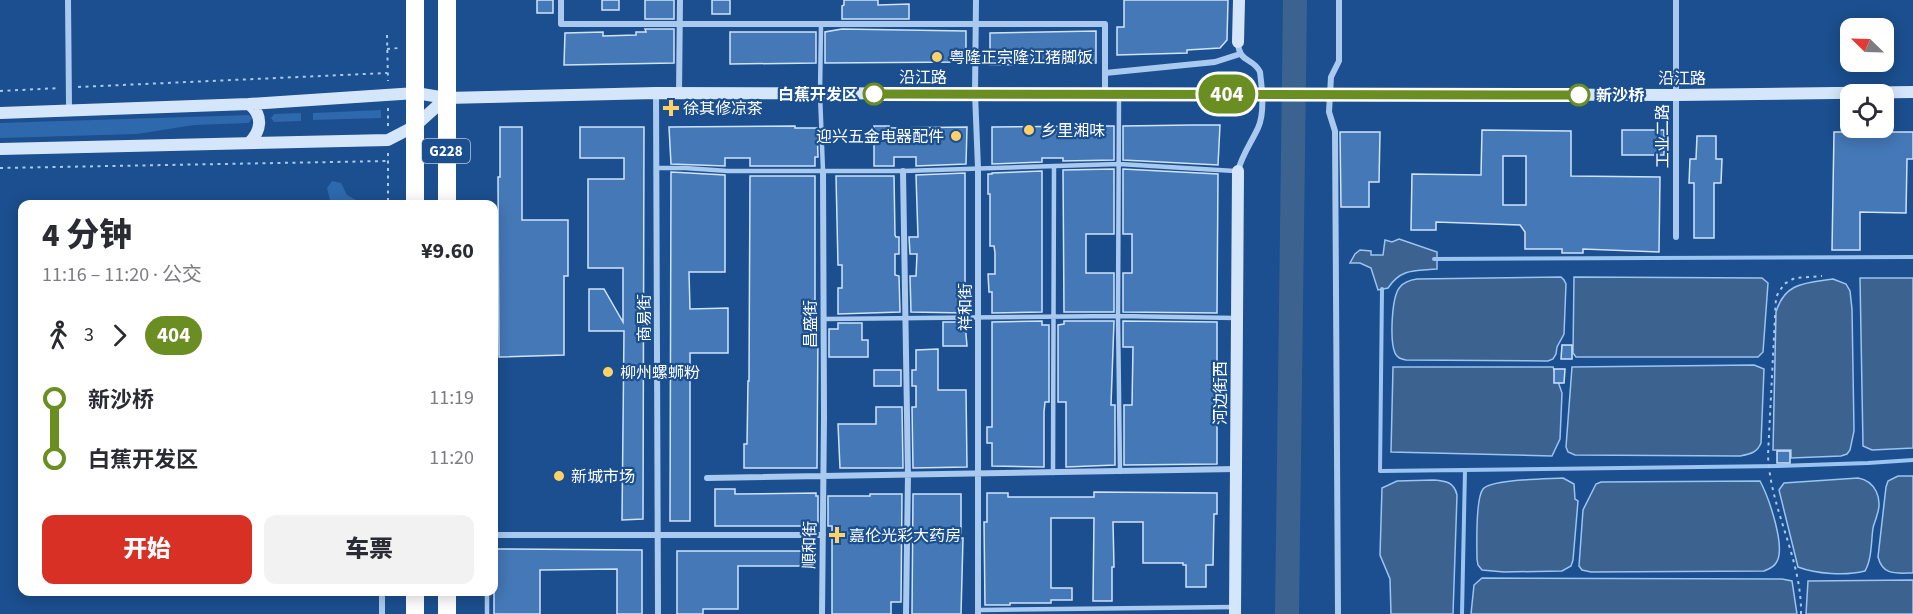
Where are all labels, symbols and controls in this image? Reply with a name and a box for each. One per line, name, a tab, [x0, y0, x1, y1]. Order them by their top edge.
north arrow	[1840, 18, 1894, 72]
map controls	[1840, 18, 1894, 138]
place label: 粤隆正宗隆江猪脚饭	[949, 47, 1093, 69]
marker: 粤隆正宗隆江猪脚饭	[930, 50, 944, 64]
street label: 沿江路	[899, 67, 947, 89]
street label: 沿江路	[1658, 68, 1706, 90]
line badge: 404	[1192, 74, 1262, 113]
text: 404	[1210, 79, 1244, 109]
marker: 白蕉开发区	[863, 83, 885, 105]
place label: 白蕉开发区	[778, 84, 858, 106]
marker: 新沙桥	[1568, 84, 1590, 106]
button: locate	[1840, 84, 1894, 138]
place label: 新沙桥	[1596, 85, 1645, 107]
place label: 徐其修凉茶	[683, 98, 763, 120]
marker: 徐其修凉茶	[664, 101, 678, 115]
street label: 工业二路	[1652, 104, 1674, 168]
place label: 乡里湘味	[1041, 120, 1105, 142]
marker: 乡里湘味	[1022, 123, 1036, 137]
place label: 迎兴五金电器配件	[816, 126, 944, 148]
marker: 迎兴五金电器配件	[949, 129, 963, 143]
road number: G228	[422, 139, 470, 163]
text: 4 分钟	[42, 212, 132, 259]
text: ¥9.60	[421, 235, 474, 267]
text: 11:16 – 11:20 · 公交	[42, 261, 202, 289]
street label: 祥和街	[955, 283, 977, 331]
street label: 商易街	[634, 294, 656, 342]
street label: 昌盛街	[800, 300, 822, 348]
icon: walk	[42, 319, 75, 352]
icon: forward	[103, 319, 136, 352]
text: 404	[157, 320, 190, 350]
text: 3	[84, 321, 94, 349]
street label: 河边街西	[1210, 361, 1232, 425]
place label: 柳州螺蛳粉	[620, 362, 700, 384]
marker: 柳州螺蛳粉	[601, 365, 615, 379]
text: 新沙桥	[88, 384, 154, 416]
text: 11:19	[429, 384, 474, 412]
text: 白蕉开发区	[88, 444, 198, 476]
text: 11:20	[429, 444, 474, 472]
place label: 新城市场	[571, 466, 635, 488]
marker: 新城市场	[552, 469, 566, 483]
button: 开始	[42, 515, 252, 584]
button: 车票	[264, 515, 474, 584]
street label: 順和街	[799, 521, 821, 569]
place label: 嘉伦光彩大药房	[849, 525, 961, 547]
marker: 嘉伦光彩大药房	[830, 528, 844, 542]

